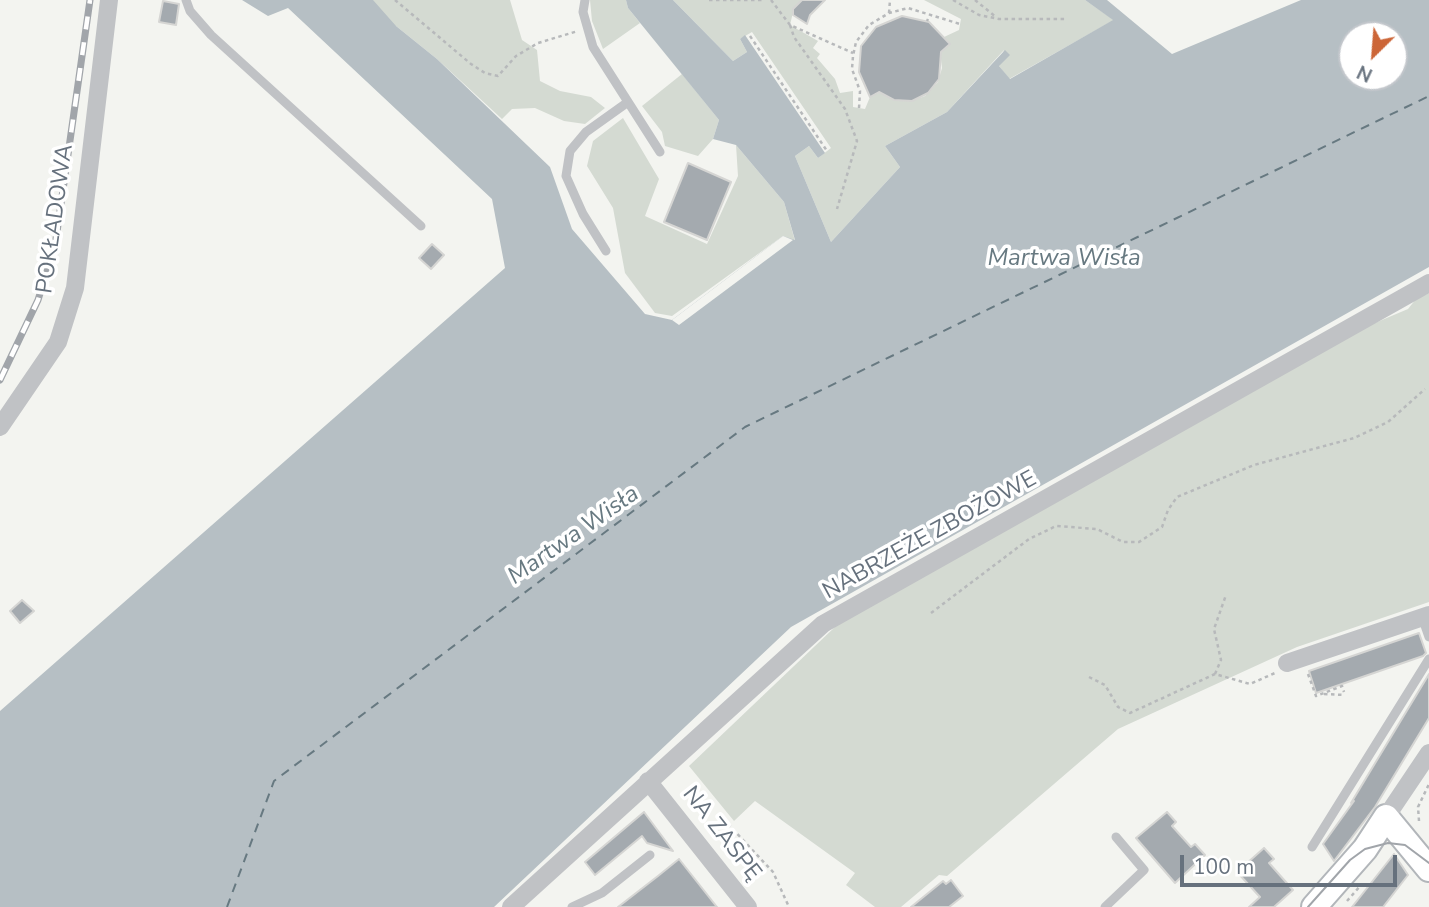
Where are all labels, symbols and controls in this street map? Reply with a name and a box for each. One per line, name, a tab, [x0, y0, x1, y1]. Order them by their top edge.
north arrow	[1338, 21, 1408, 91]
text: N	[1353, 58, 1377, 88]
street label: POKŁADOWA	[32, 143, 80, 295]
water label: Martwa Wisła	[987, 245, 1141, 273]
street label: NABRZEŻE ZBOŻOWE	[818, 466, 1042, 606]
water label: Martwa Wisła	[503, 480, 645, 592]
street label: NA ZASPĘ	[676, 781, 766, 887]
scale bar	[1184, 841, 1401, 885]
text: 100 m	[1193, 853, 1254, 881]

